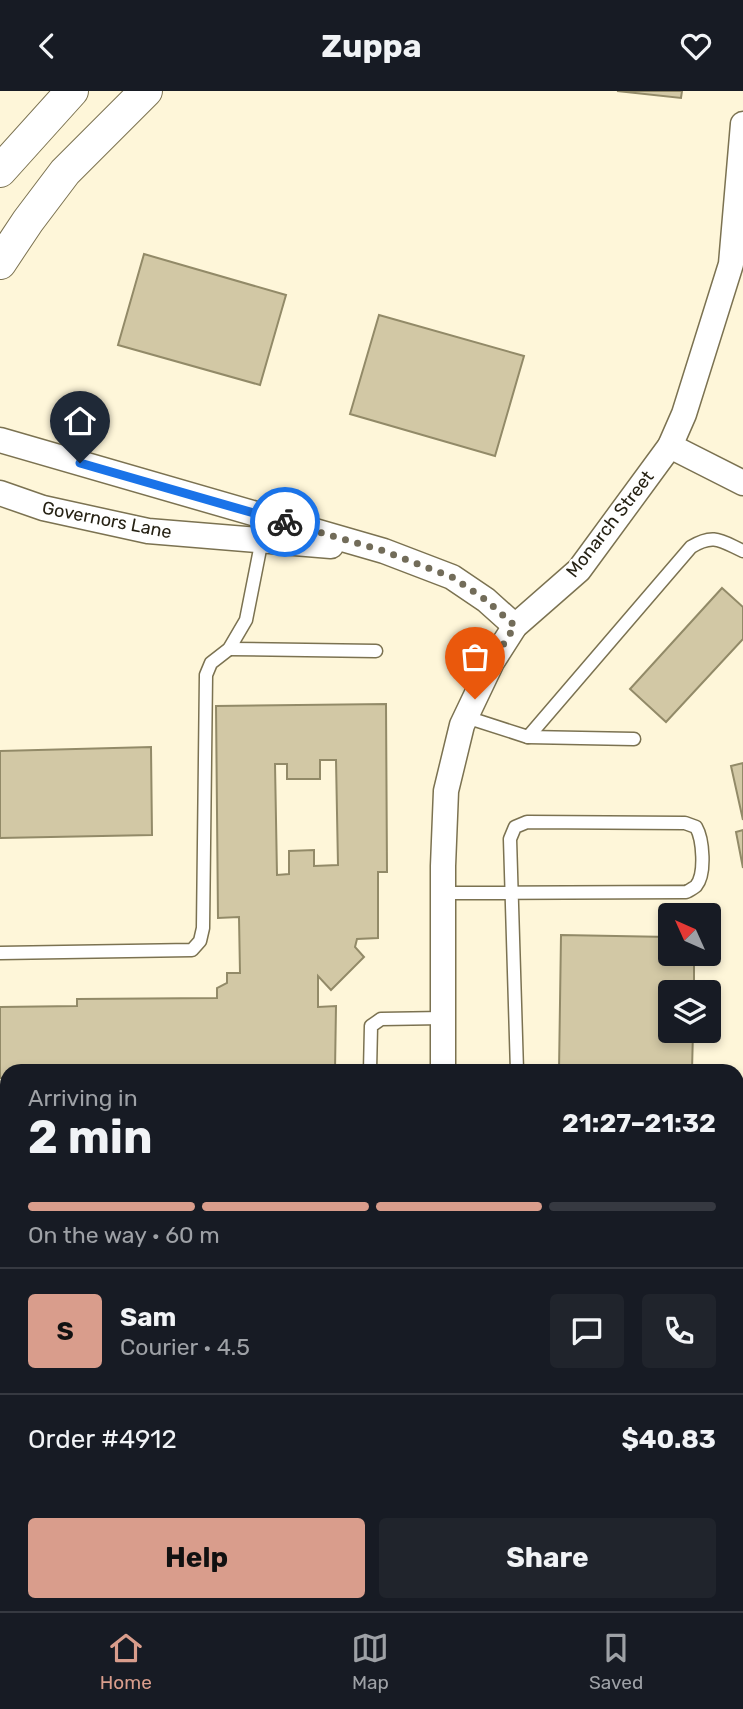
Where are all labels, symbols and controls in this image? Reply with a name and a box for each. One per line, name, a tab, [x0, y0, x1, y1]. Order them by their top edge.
icon: back	[28, 27, 66, 65]
text: Zuppa	[321, 27, 422, 65]
icon: heart	[677, 27, 715, 65]
pin	[50, 391, 110, 463]
icon: home	[61, 402, 99, 440]
street label: Monarch Street	[561, 466, 659, 582]
courier	[250, 487, 320, 557]
street label: Governors Lane	[40, 497, 174, 543]
icon: bike	[266, 503, 304, 541]
pin	[445, 627, 505, 699]
icon: bag	[456, 638, 494, 676]
north arrow	[658, 903, 721, 966]
map controls	[658, 903, 721, 1043]
button: layers	[658, 980, 721, 1043]
text: Arriving in	[28, 1084, 138, 1112]
text: 21:27–21:32	[562, 1108, 716, 1139]
text: 2 min	[28, 1110, 153, 1165]
text: On the way · 60 m	[28, 1221, 220, 1249]
button: chat	[550, 1294, 624, 1368]
button: phone	[642, 1294, 716, 1368]
text: Sam	[120, 1302, 176, 1333]
text: S	[56, 1316, 74, 1347]
text: Courier · 4.5	[120, 1333, 250, 1361]
text: Order #4912	[28, 1424, 177, 1455]
text: $40.83	[621, 1424, 716, 1455]
button: Help	[28, 1518, 365, 1598]
button: Share	[379, 1518, 716, 1598]
tab: Home	[100, 1629, 152, 1694]
tab: Map	[351, 1629, 389, 1694]
tab: Saved	[589, 1629, 643, 1694]

